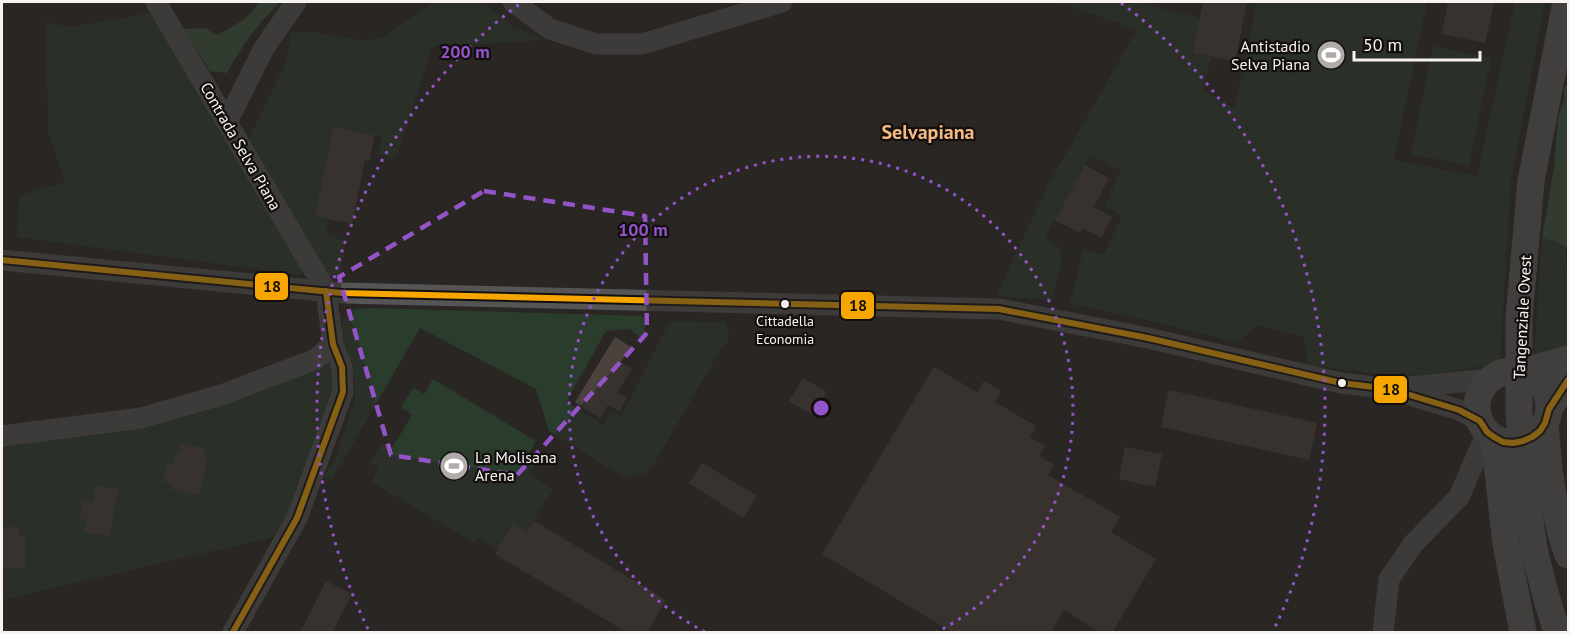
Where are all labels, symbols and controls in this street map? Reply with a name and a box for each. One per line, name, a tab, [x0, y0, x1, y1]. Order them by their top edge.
scale bar	[1354, 24, 1480, 62]
text: 50 m	[1363, 33, 1402, 56]
place label: Antistadio Selva Piana	[1231, 36, 1310, 74]
sports icon: Antistadio Selva Piana	[1315, 39, 1347, 71]
text: 200 m	[440, 40, 490, 63]
street label: Contrada Selva Piana	[196, 78, 286, 214]
district label: Selvapiana	[881, 119, 975, 145]
text: 100 m	[618, 218, 668, 241]
street label: Tangenziale Ovest	[1509, 254, 1535, 380]
line badge: 18	[254, 272, 289, 301]
text: 18	[263, 276, 281, 296]
line badge: 18	[840, 291, 875, 320]
text: 18	[849, 295, 867, 315]
marker: Cittadella Economia	[779, 298, 791, 310]
place label: Cittadella Economia	[756, 312, 814, 348]
line badge: 18	[1373, 375, 1408, 404]
unlabelled marker	[1336, 377, 1348, 389]
text: 18	[1382, 379, 1400, 399]
centre of rings	[811, 398, 831, 418]
place label: La Molisana Arena	[475, 447, 557, 485]
sports icon: La Molisana Arena	[438, 450, 470, 482]

